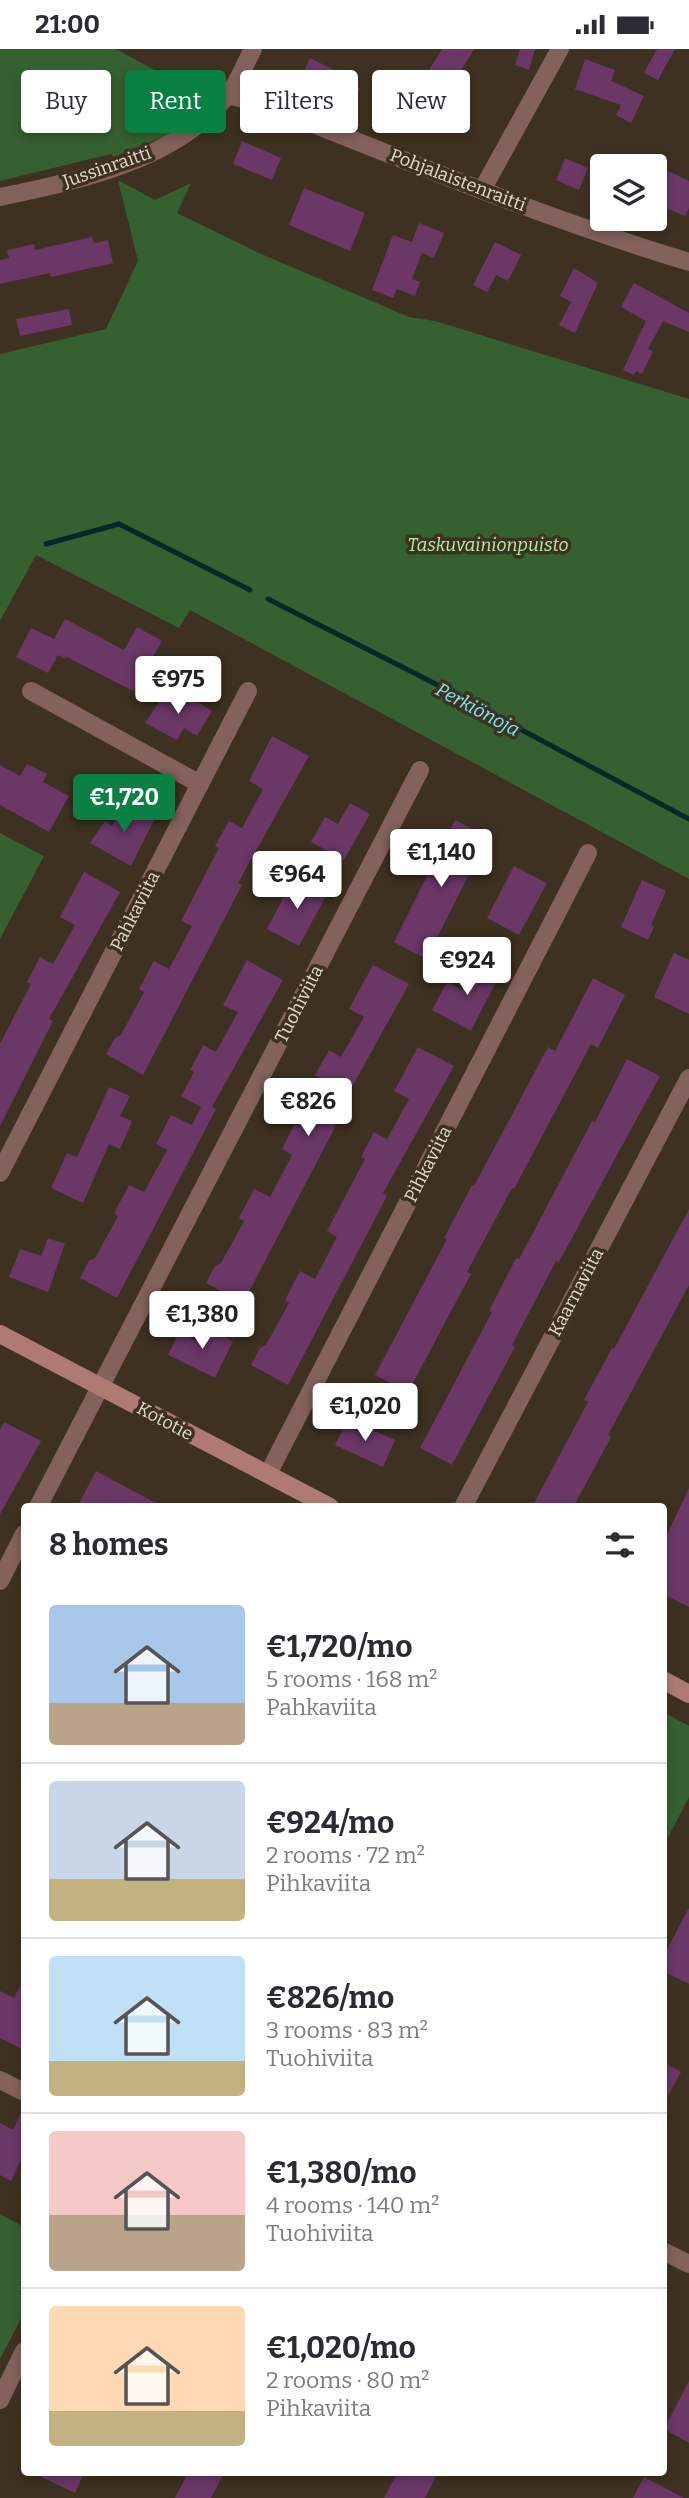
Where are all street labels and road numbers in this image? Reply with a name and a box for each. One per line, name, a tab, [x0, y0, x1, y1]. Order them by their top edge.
street label: Jussinraitti	[59, 142, 154, 193]
street label: Pohjalaistenraitti	[387, 144, 529, 216]
street label: Pahkaviita	[106, 867, 165, 955]
street label: Tuohiviita	[270, 961, 328, 1046]
street label: Pihkaviita	[399, 1122, 457, 1206]
street label: Kaarnaviita	[544, 1244, 608, 1340]
street label: Kototie	[133, 1397, 197, 1445]

